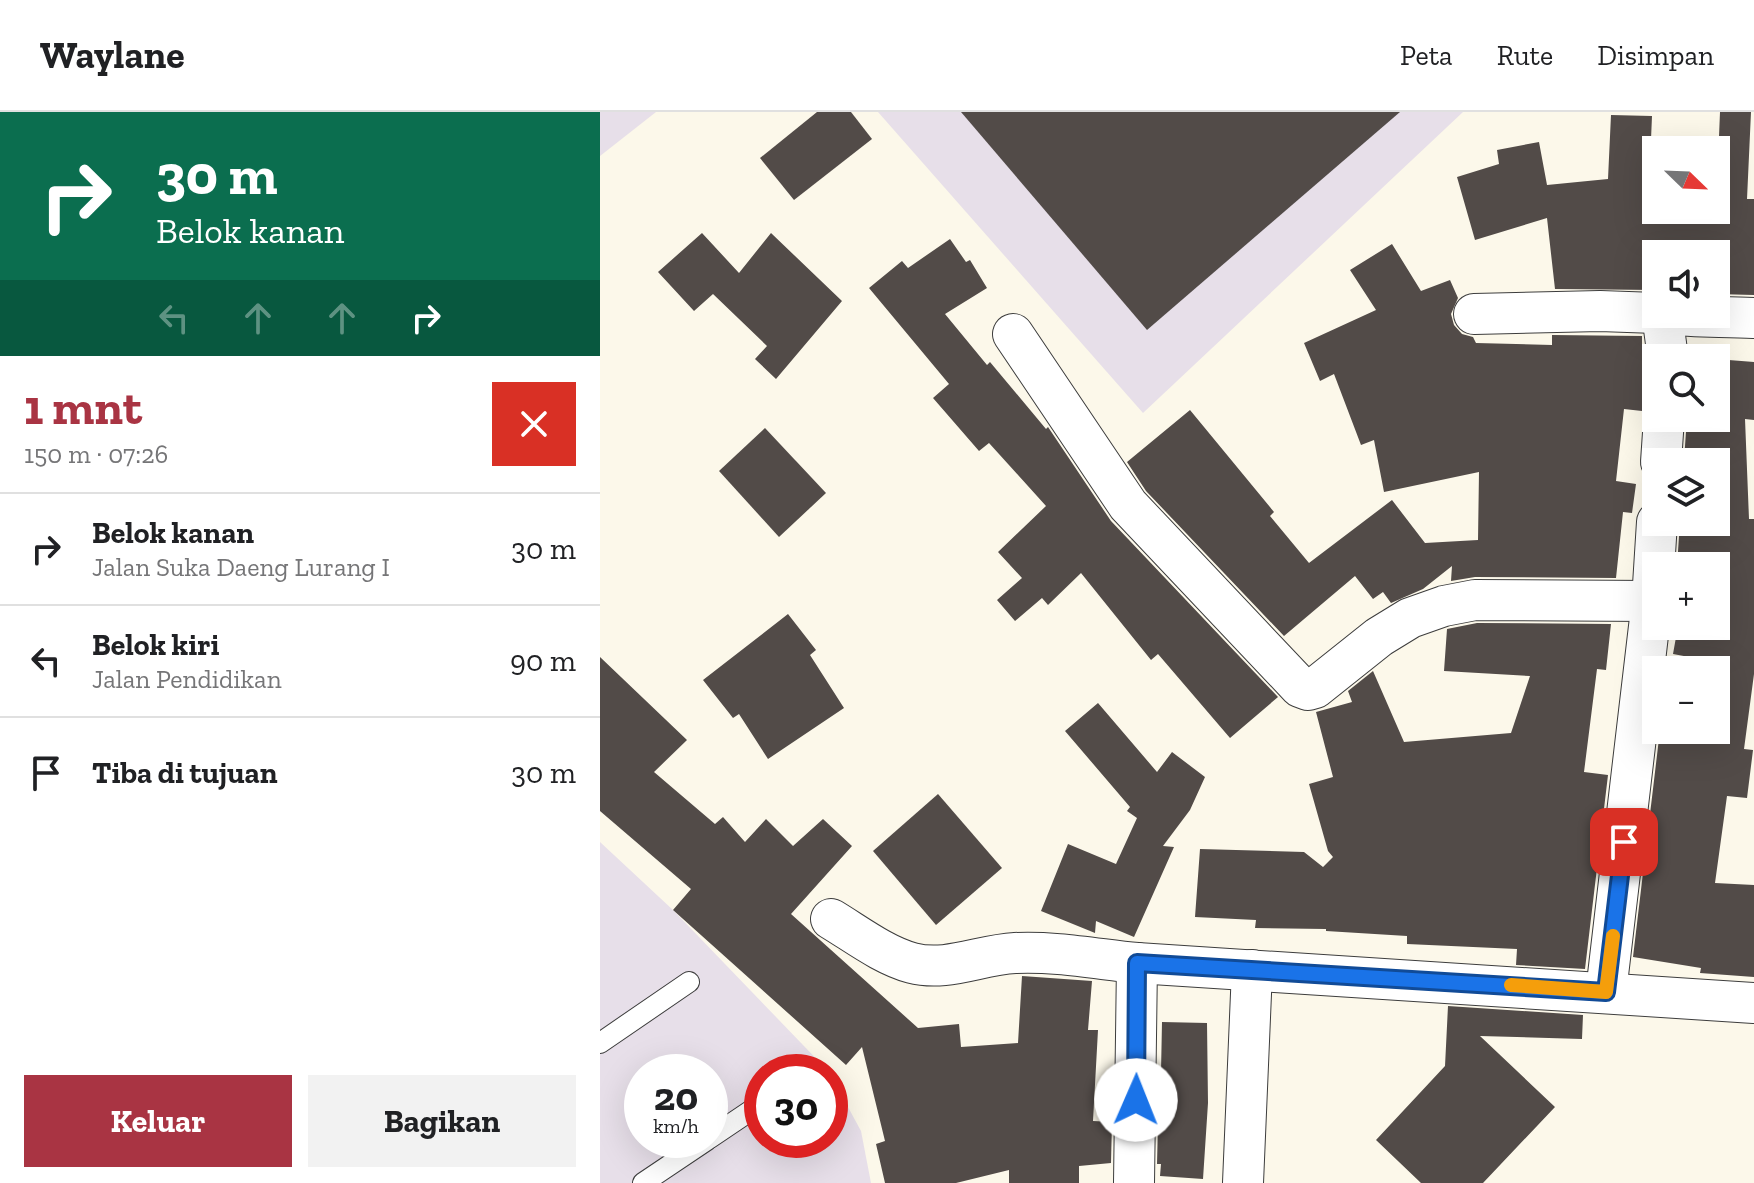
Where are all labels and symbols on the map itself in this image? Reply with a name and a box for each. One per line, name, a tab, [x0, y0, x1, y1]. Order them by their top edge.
north arrow	[1642, 136, 1730, 224]
pin	[1590, 808, 1658, 876]
speed limit sign: 30	[744, 1054, 848, 1158]
position arrow	[1094, 1058, 1178, 1142]

